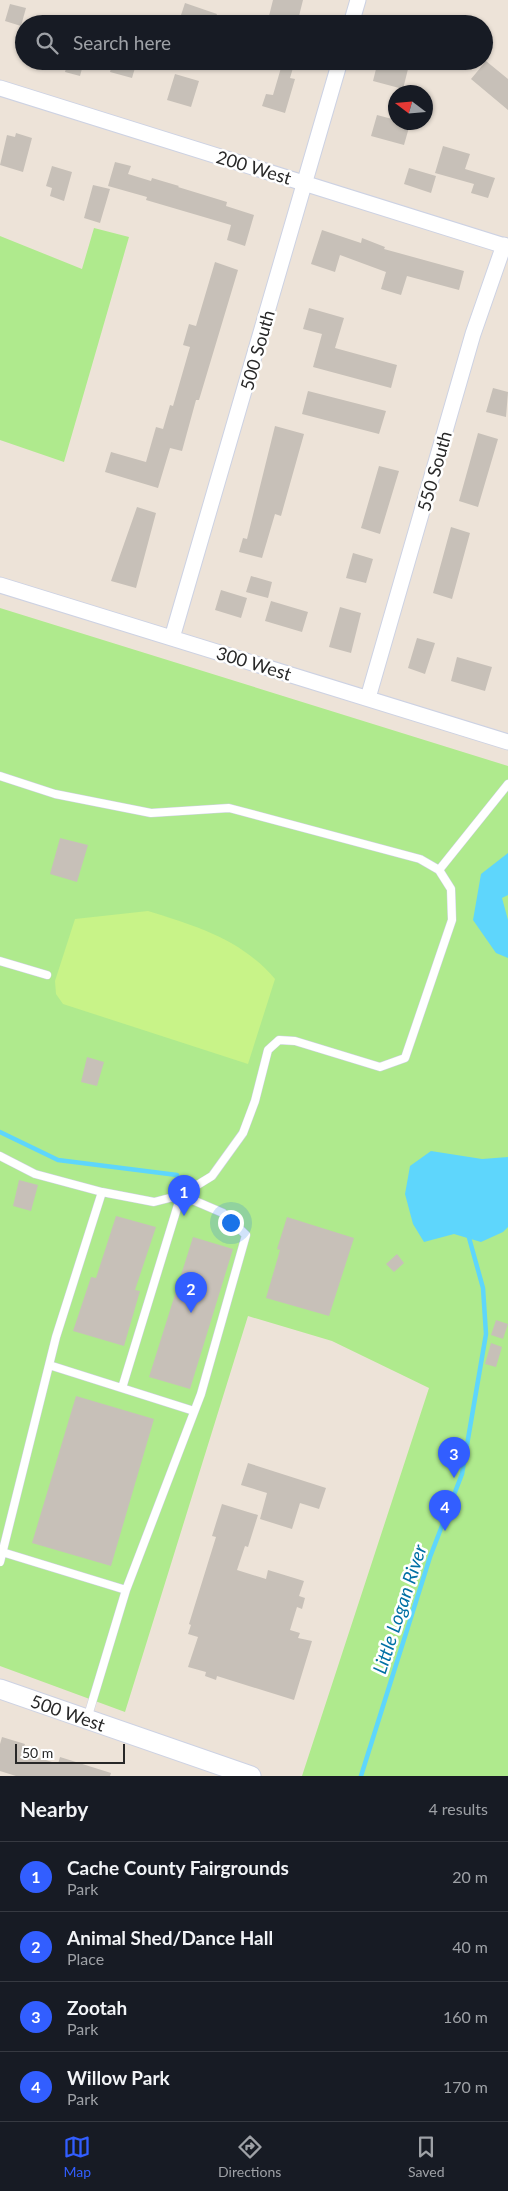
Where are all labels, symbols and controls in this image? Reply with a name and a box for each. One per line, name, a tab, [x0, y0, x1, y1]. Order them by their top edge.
search box	[15, 15, 493, 70]
icon: search	[33, 29, 61, 57]
text: Search here	[73, 31, 171, 54]
north arrow	[388, 85, 433, 130]
street label: 200 West	[214, 145, 295, 189]
street label: 500 South	[235, 307, 279, 393]
street label: 550 South	[412, 428, 456, 514]
street label: 300 West	[214, 641, 295, 685]
pin: 1	[168, 1175, 200, 1216]
your location	[218, 1210, 244, 1236]
pin: 2	[175, 1272, 207, 1313]
pin: 3	[438, 1437, 470, 1478]
pin: 4	[429, 1490, 461, 1531]
water label: Little Logan River	[367, 1541, 431, 1677]
street label: 500 West	[28, 1690, 109, 1736]
scale bar	[15, 1741, 125, 1764]
text: 50 m	[22, 1744, 53, 1761]
text: Nearby	[20, 1796, 88, 1821]
text: 4 results	[428, 1799, 488, 1818]
text: Cache County Fairgrounds	[67, 1856, 289, 1879]
text: 1	[31, 1867, 41, 1886]
text: 20 m	[452, 1867, 488, 1886]
text: Park	[67, 1879, 98, 1898]
text: Animal Shed/Dance Hall	[67, 1926, 273, 1949]
text: 2	[31, 1937, 41, 1956]
text: 40 m	[452, 1937, 488, 1956]
text: Place	[67, 1949, 104, 1968]
text: Zootah	[67, 1996, 127, 2019]
text: 3	[31, 2007, 41, 2026]
text: 160 m	[443, 2007, 488, 2026]
text: Park	[67, 2019, 98, 2038]
text: Willow Park	[67, 2066, 170, 2089]
text: 4	[31, 2077, 41, 2096]
text: 170 m	[443, 2077, 488, 2096]
text: Park	[67, 2089, 98, 2108]
tab: Map	[63, 2133, 91, 2180]
tab: Directions	[218, 2133, 281, 2180]
tab: Saved	[408, 2133, 445, 2180]

